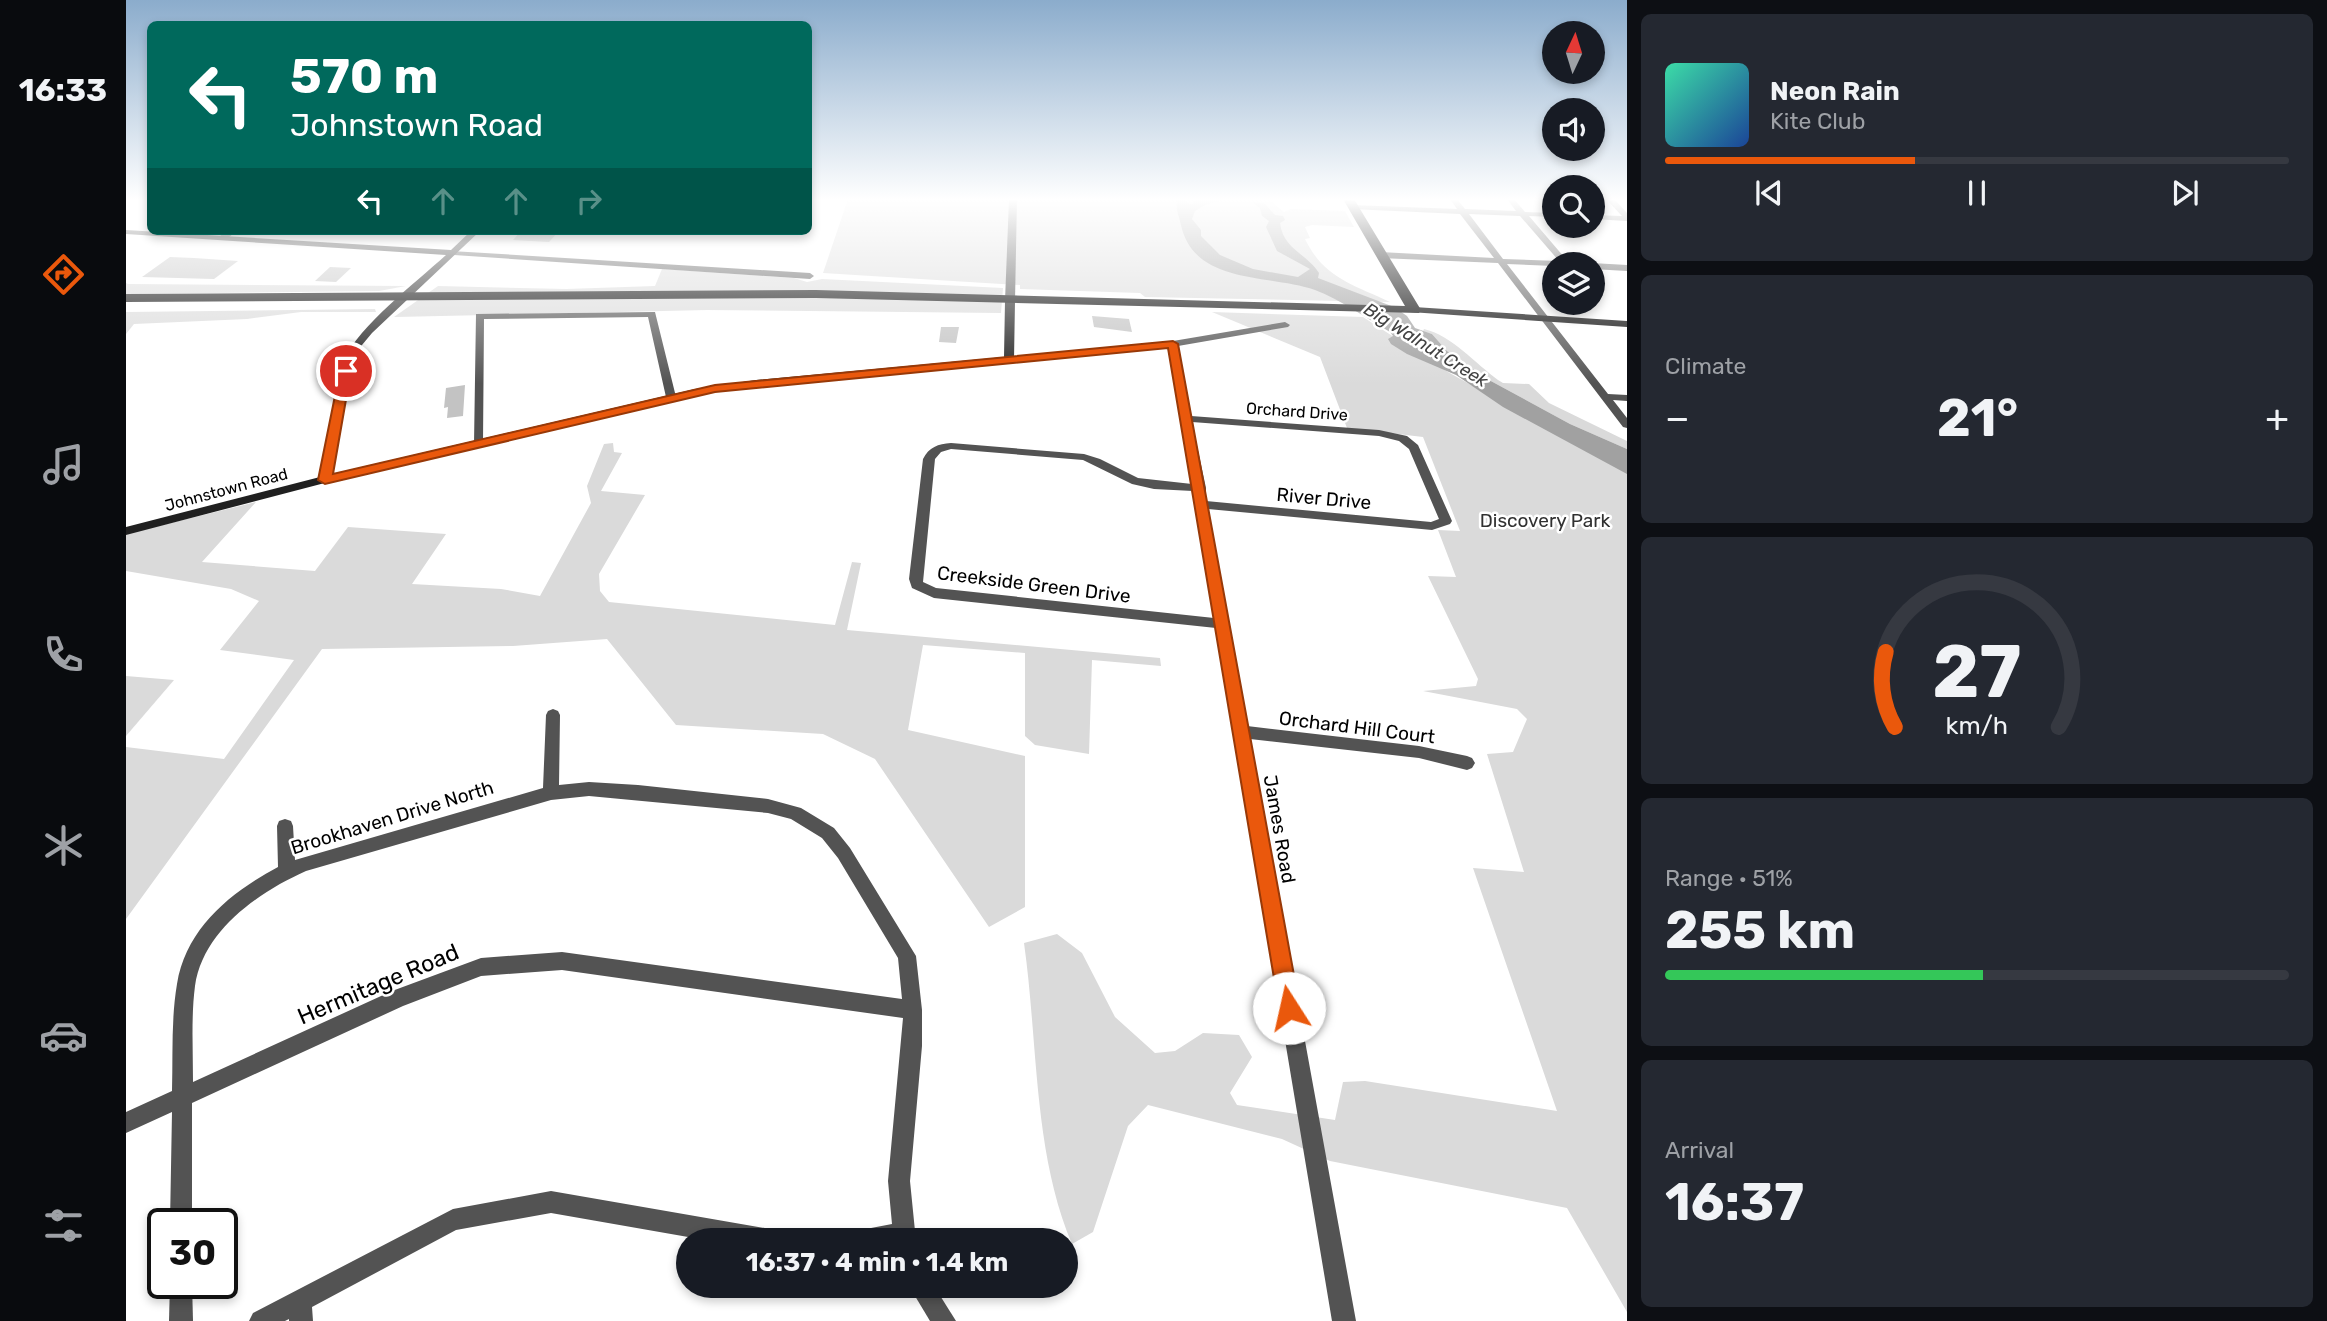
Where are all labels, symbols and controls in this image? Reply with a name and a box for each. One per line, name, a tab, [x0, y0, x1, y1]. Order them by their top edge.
north arrow	[1542, 21, 1605, 84]
map controls	[1542, 21, 1605, 315]
text: 570 m	[290, 47, 438, 105]
icon: left	[175, 49, 266, 140]
text: 16:33	[19, 71, 107, 109]
text: Neon Rain	[1770, 76, 1900, 107]
button: sound	[1542, 98, 1605, 161]
text: Johnstown Road	[290, 106, 543, 144]
text: Kite Club	[1770, 107, 1865, 135]
icon: previous	[1750, 174, 1788, 212]
icon: pause	[1958, 174, 1996, 212]
icon: next	[2166, 174, 2204, 212]
button: search	[1542, 175, 1605, 238]
icon: left	[351, 182, 389, 220]
icon: ahead	[424, 182, 462, 220]
icon: ahead	[497, 182, 535, 220]
icon: right	[570, 182, 608, 220]
icon: directions	[39, 250, 88, 299]
button: layers	[1542, 252, 1605, 315]
water label: Big Walnut Creek	[1360, 298, 1493, 392]
pin	[316, 341, 376, 401]
icon: arrive	[327, 352, 365, 390]
text: Climate	[1665, 352, 1746, 380]
text: 21°	[1937, 387, 2018, 449]
text: −	[1665, 395, 1690, 441]
text: +	[2265, 395, 2289, 441]
street label: Orchard Drive	[1245, 398, 1349, 425]
icon: music	[39, 440, 88, 489]
street label: Johnstown Road	[163, 464, 290, 515]
street label: River Drive	[1276, 483, 1372, 514]
park label: Discovery Park	[1480, 509, 1611, 532]
street label: Creekside Green Drive	[936, 561, 1132, 608]
text: 27	[1932, 629, 2022, 715]
icon: phone	[39, 630, 88, 679]
street label: Orchard Hill Court	[1278, 707, 1437, 749]
text: km/h	[1946, 710, 2008, 739]
street label: James Road	[1259, 773, 1300, 885]
street label: Brookhaven Drive North	[288, 776, 496, 859]
icon: climate	[39, 821, 88, 870]
text: Range · 51%	[1665, 864, 1793, 892]
text: 255 km	[1665, 899, 1855, 961]
street label: Hermitage Road	[293, 937, 463, 1031]
position arrow	[1252, 971, 1326, 1045]
icon: car	[39, 1011, 88, 1060]
text: Arrival	[1665, 1136, 1734, 1164]
text: 16:37	[1665, 1171, 1804, 1233]
icon: filters	[39, 1201, 88, 1250]
speed limit sign: 30	[147, 1208, 238, 1299]
text: 16:37 · 4 min · 1.4 km	[746, 1247, 1008, 1278]

